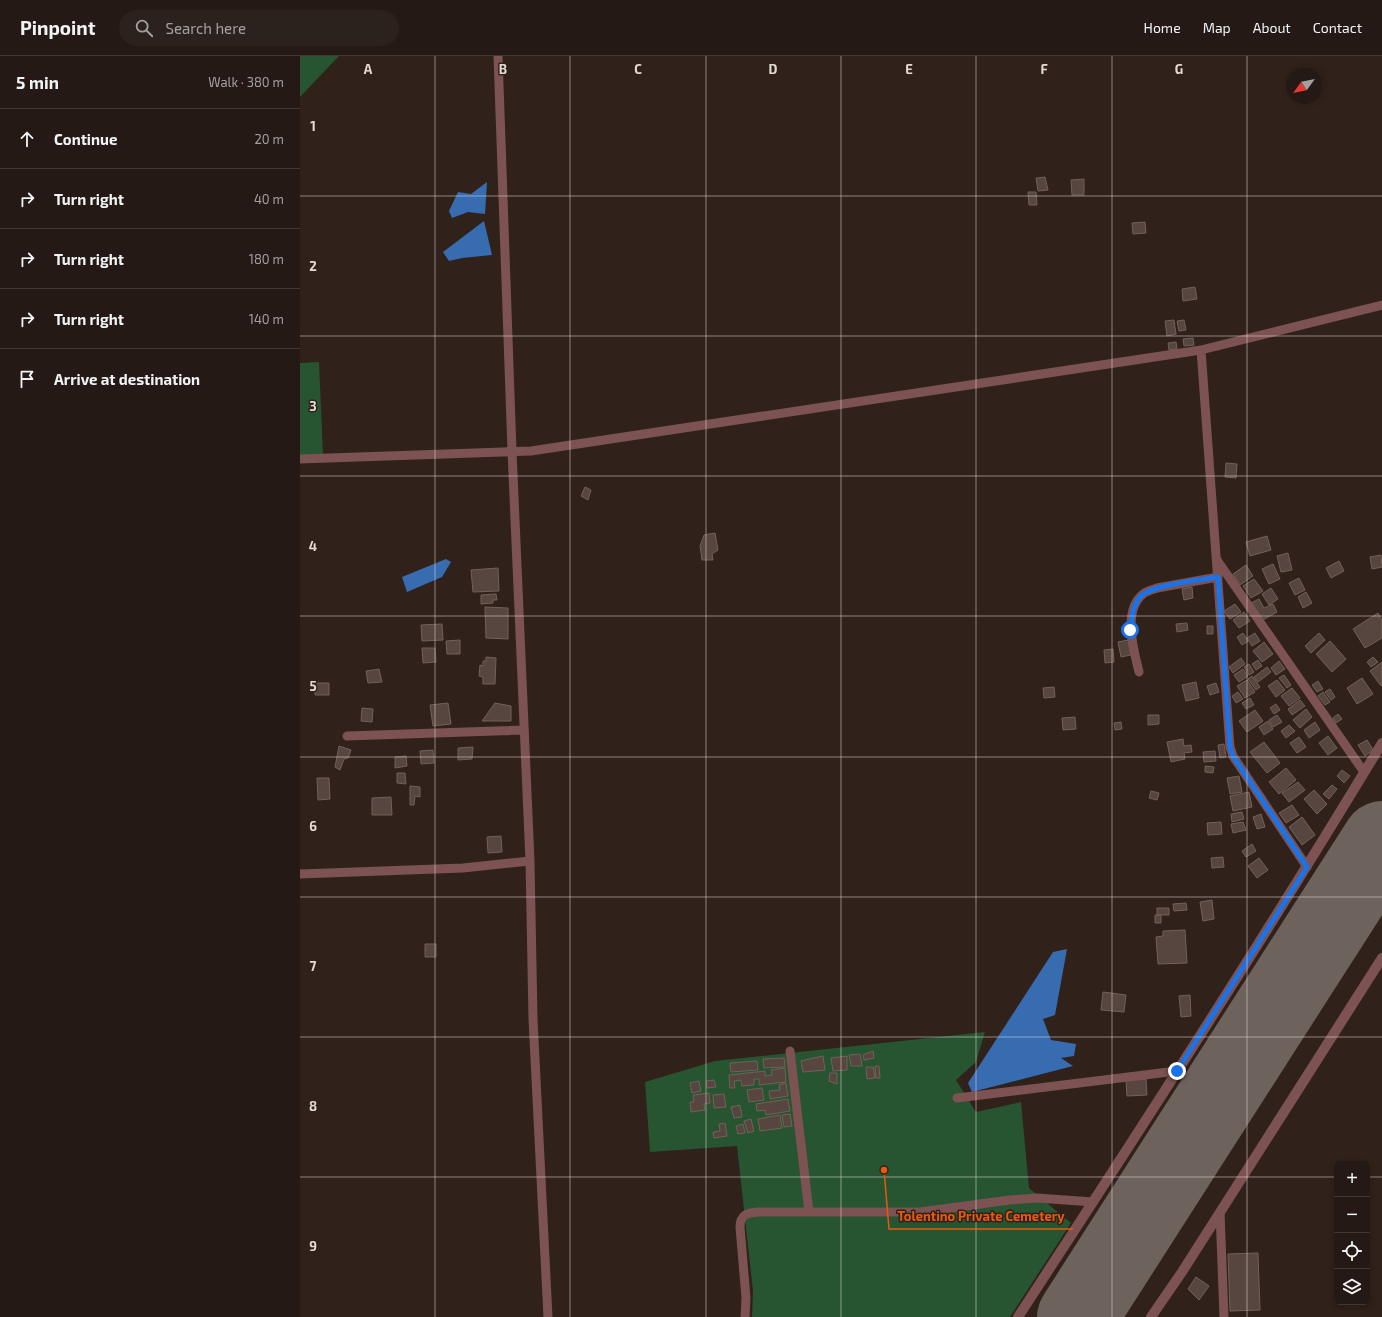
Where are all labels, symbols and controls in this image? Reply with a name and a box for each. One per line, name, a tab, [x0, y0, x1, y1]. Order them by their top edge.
search box	[119, 10, 399, 46]
text: Pinpoint	[20, 16, 95, 39]
icon: search	[133, 17, 155, 39]
text: Search here	[165, 19, 246, 37]
text: Home	[1144, 19, 1181, 36]
text: Map	[1203, 19, 1231, 36]
text: About	[1253, 19, 1291, 36]
text: Contact	[1313, 19, 1362, 36]
text: A	[364, 61, 373, 77]
text: B	[499, 61, 507, 77]
text: C	[634, 61, 642, 77]
text: D	[769, 61, 778, 77]
text: E	[905, 61, 913, 77]
text: F	[1040, 61, 1048, 77]
text: G	[1175, 61, 1183, 77]
north arrow	[1286, 68, 1322, 104]
text: 5 min	[16, 72, 59, 92]
text: Walk · 380 m	[208, 74, 284, 90]
text: 1	[310, 118, 316, 134]
icon: ahead	[16, 128, 38, 150]
text: Continue	[54, 130, 117, 148]
text: 20 m	[255, 131, 284, 147]
icon: right	[16, 188, 38, 210]
text: Turn right	[54, 190, 124, 208]
text: 40 m	[254, 191, 284, 207]
icon: right	[16, 248, 38, 270]
text: Turn right	[54, 250, 124, 268]
text: 180 m	[249, 251, 284, 267]
text: 2	[309, 258, 317, 274]
icon: right	[16, 308, 38, 330]
text: Turn right	[54, 310, 124, 328]
text: 140 m	[249, 311, 284, 327]
icon: arrive	[16, 368, 38, 390]
text: Arrive at destination	[54, 370, 200, 388]
text: 3	[309, 398, 317, 414]
text: 4	[309, 538, 317, 554]
route start	[1121, 621, 1139, 639]
text: 5	[309, 678, 317, 694]
text: 6	[309, 818, 317, 834]
text: 7	[310, 958, 317, 974]
route end	[1168, 1062, 1186, 1080]
text: 8	[309, 1098, 317, 1114]
map controls	[1334, 1161, 1370, 1305]
button: +	[1334, 1161, 1370, 1197]
button: −	[1334, 1197, 1370, 1233]
callout: Tolentino Private Cemetery	[889, 1204, 1073, 1229]
text: Tolentino Private Cemetery	[897, 1208, 1065, 1224]
button: locate	[1334, 1233, 1370, 1269]
text: 9	[309, 1238, 317, 1254]
button: layers	[1334, 1269, 1370, 1305]

